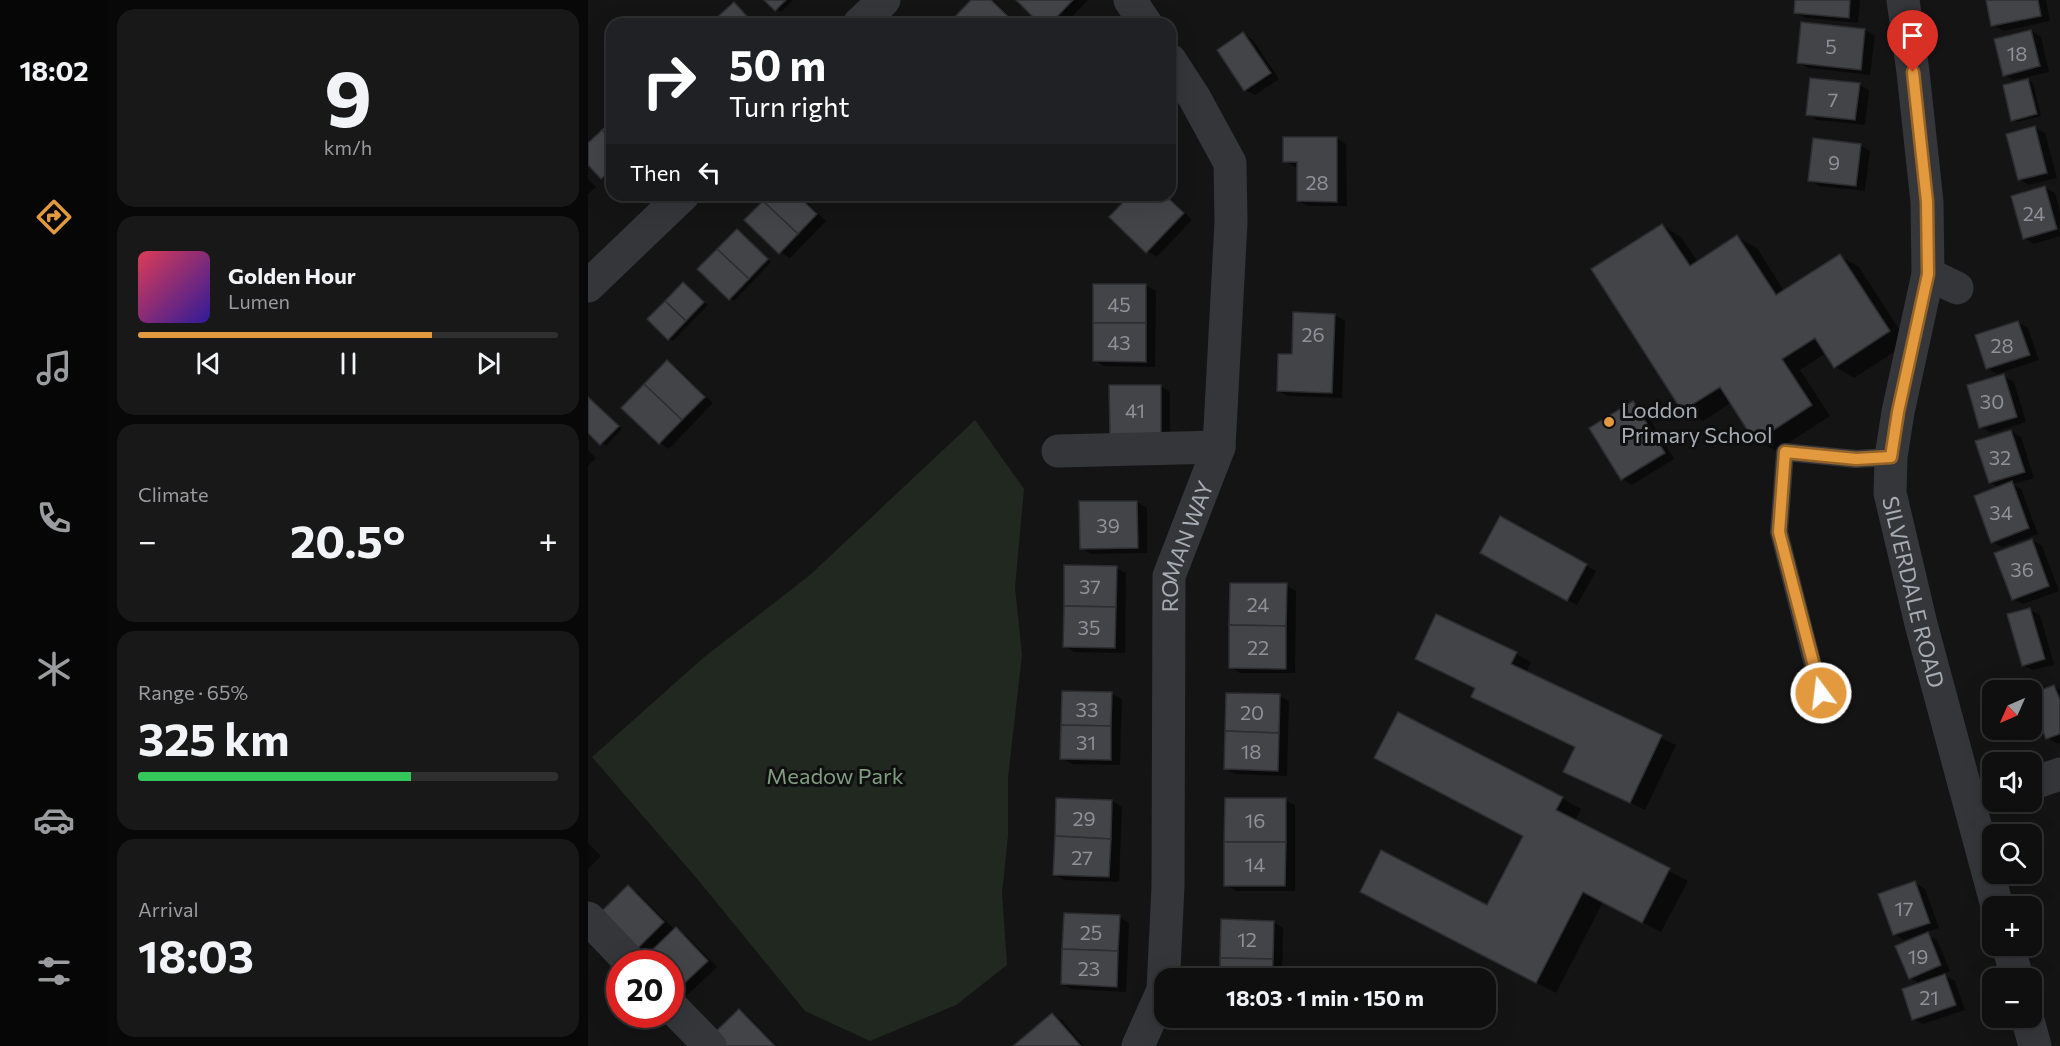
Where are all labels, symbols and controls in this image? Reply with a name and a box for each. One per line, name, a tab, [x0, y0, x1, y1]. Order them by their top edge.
pin	[1887, 10, 1938, 72]
icon: arrive	[1896, 19, 1929, 52]
house number: 5	[1825, 34, 1837, 58]
text: 50 m	[729, 38, 826, 90]
house number: 18	[2007, 41, 2027, 65]
icon: right	[630, 42, 708, 120]
text: 9	[324, 48, 372, 143]
text: 18:02	[19, 54, 89, 87]
house number: 7	[1828, 87, 1838, 111]
text: Turn right	[729, 90, 849, 123]
text: km/h	[324, 135, 372, 159]
house number: 9	[1828, 150, 1840, 174]
icon: left	[693, 156, 726, 189]
text: Then	[630, 159, 681, 186]
house number: 28	[1305, 170, 1329, 194]
icon: directions	[33, 196, 75, 238]
house number: 24	[2023, 201, 2045, 225]
text: Golden Hour	[228, 262, 356, 289]
text: Lumen	[228, 289, 290, 313]
house number: 45	[1107, 292, 1131, 316]
house number: 26	[1301, 322, 1325, 346]
house number: 43	[1107, 330, 1131, 354]
house number: 28	[1990, 333, 2014, 357]
icon: music	[33, 347, 75, 389]
icon: previous	[192, 347, 225, 380]
icon: pause	[332, 347, 365, 380]
icon: next	[472, 347, 505, 380]
house number: 30	[1980, 389, 2004, 413]
place label: Loddon Primary School	[1621, 396, 1773, 448]
house number: 41	[1125, 398, 1145, 422]
marker: Loddon Primary School	[1602, 415, 1616, 429]
house number: 32	[1989, 445, 2011, 469]
street label: ROMAN WAY	[1155, 477, 1218, 612]
text: Climate	[138, 482, 208, 506]
street label: SILVERDALE ROAD	[1878, 493, 1951, 691]
icon: phone	[33, 497, 75, 539]
house number: 34	[1989, 500, 2013, 524]
text: 20.5°	[290, 512, 405, 567]
house number: 39	[1096, 513, 1120, 537]
text: −	[138, 519, 157, 560]
text: +	[539, 519, 558, 560]
house number: 36	[2010, 557, 2034, 581]
house number: 37	[1079, 574, 1101, 598]
house number: 24	[1247, 592, 1269, 616]
house number: 35	[1078, 615, 1100, 639]
house number: 22	[1247, 635, 1269, 659]
icon: climate	[33, 648, 75, 690]
position arrow	[1789, 661, 1853, 725]
text: Range · 65%	[138, 680, 248, 704]
north arrow	[1982, 680, 2042, 740]
map controls	[1982, 680, 2042, 1028]
house number: 33	[1076, 697, 1098, 721]
house number: 20	[1240, 700, 1264, 724]
text: 325 km	[138, 710, 289, 765]
house number: 31	[1076, 730, 1096, 754]
house number: 18	[1241, 739, 1261, 763]
button: sound	[1982, 752, 2042, 812]
park label: Meadow Park	[766, 762, 904, 789]
icon: car	[33, 799, 75, 841]
house number: 29	[1072, 806, 1096, 830]
house number: 16	[1245, 808, 1265, 832]
button: search	[1982, 824, 2042, 884]
house number: 27	[1071, 845, 1093, 869]
house number: 14	[1245, 852, 1265, 876]
house number: 17	[1894, 896, 1914, 920]
button: +	[1982, 896, 2042, 956]
text: Arrival	[138, 897, 199, 921]
house number: 25	[1080, 920, 1102, 944]
text: 18:03	[138, 927, 254, 982]
house number: 12	[1237, 927, 1257, 951]
house number: 19	[1908, 944, 1928, 968]
icon: filters	[33, 950, 75, 992]
speed limit sign: 20	[606, 950, 684, 1028]
house number: 23	[1078, 956, 1100, 980]
button: −	[1982, 968, 2042, 1028]
text: 18:03 · 1 min · 150 m	[1226, 984, 1424, 1011]
house number: 21	[1919, 985, 1939, 1009]

